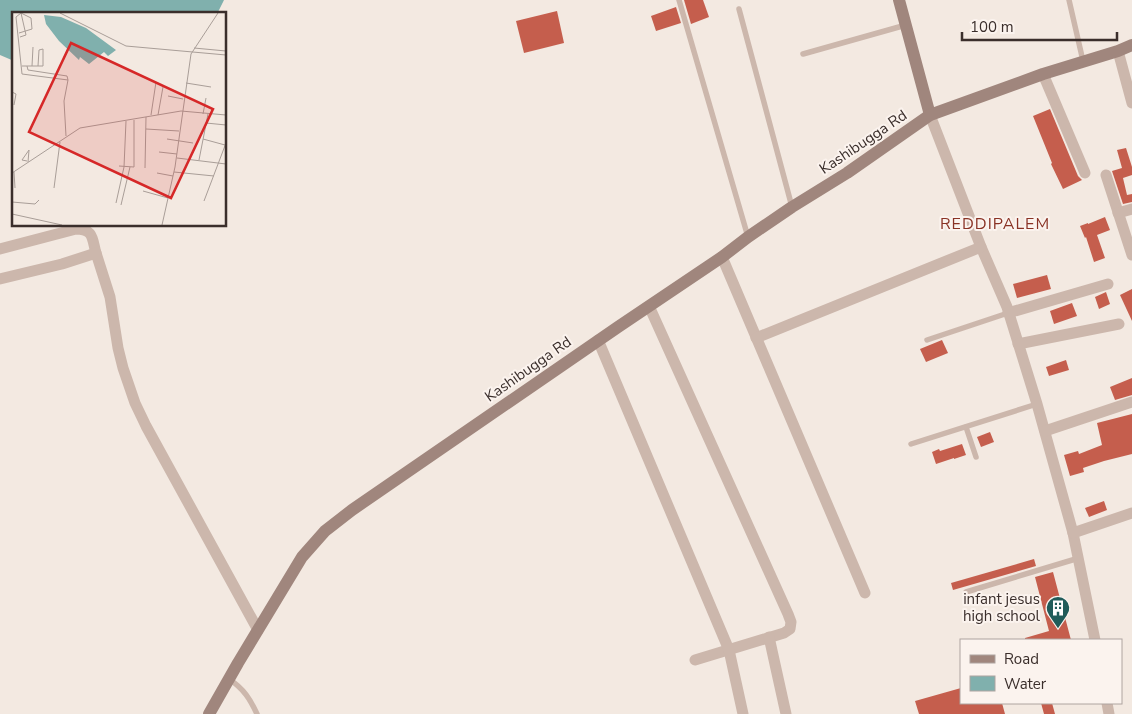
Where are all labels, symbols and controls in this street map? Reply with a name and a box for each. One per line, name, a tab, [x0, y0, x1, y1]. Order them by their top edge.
scale bar	[962, 10, 1117, 42]
inset map	[12, 12, 226, 226]
text: 100 m	[970, 17, 1014, 37]
street label: Kashibugga Rd	[815, 105, 911, 179]
district label: REDDIPALEM	[940, 213, 1050, 235]
street label: Kashibugga Rd	[481, 332, 575, 406]
place label: infant jesus high school	[963, 589, 1041, 626]
building icon: infant jesus high school	[1045, 595, 1071, 629]
legend	[960, 639, 1122, 704]
text: Road	[1004, 649, 1039, 669]
text: Water	[1004, 674, 1047, 694]

